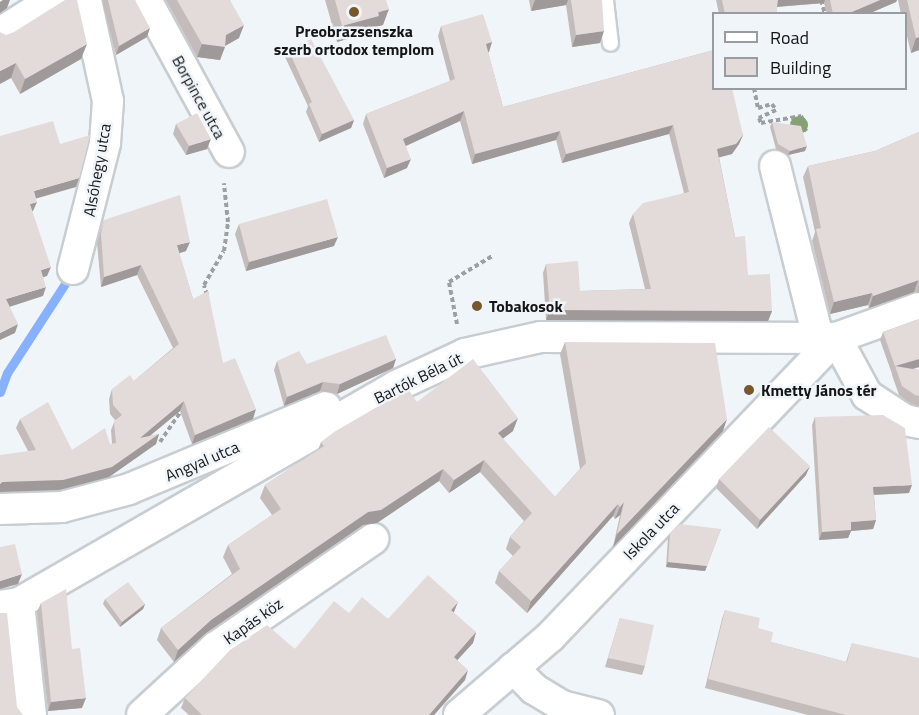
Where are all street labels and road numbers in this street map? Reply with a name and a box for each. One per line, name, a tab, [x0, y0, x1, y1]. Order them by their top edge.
street label: Borpince utca	[168, 52, 230, 142]
street label: Alsóhegy utca	[79, 122, 115, 218]
street label: Bartók Béla út	[371, 348, 465, 408]
street label: Angyal utca	[162, 437, 242, 485]
street label: Iskola utca	[619, 499, 683, 563]
street label: Kapás köz	[220, 594, 286, 648]

